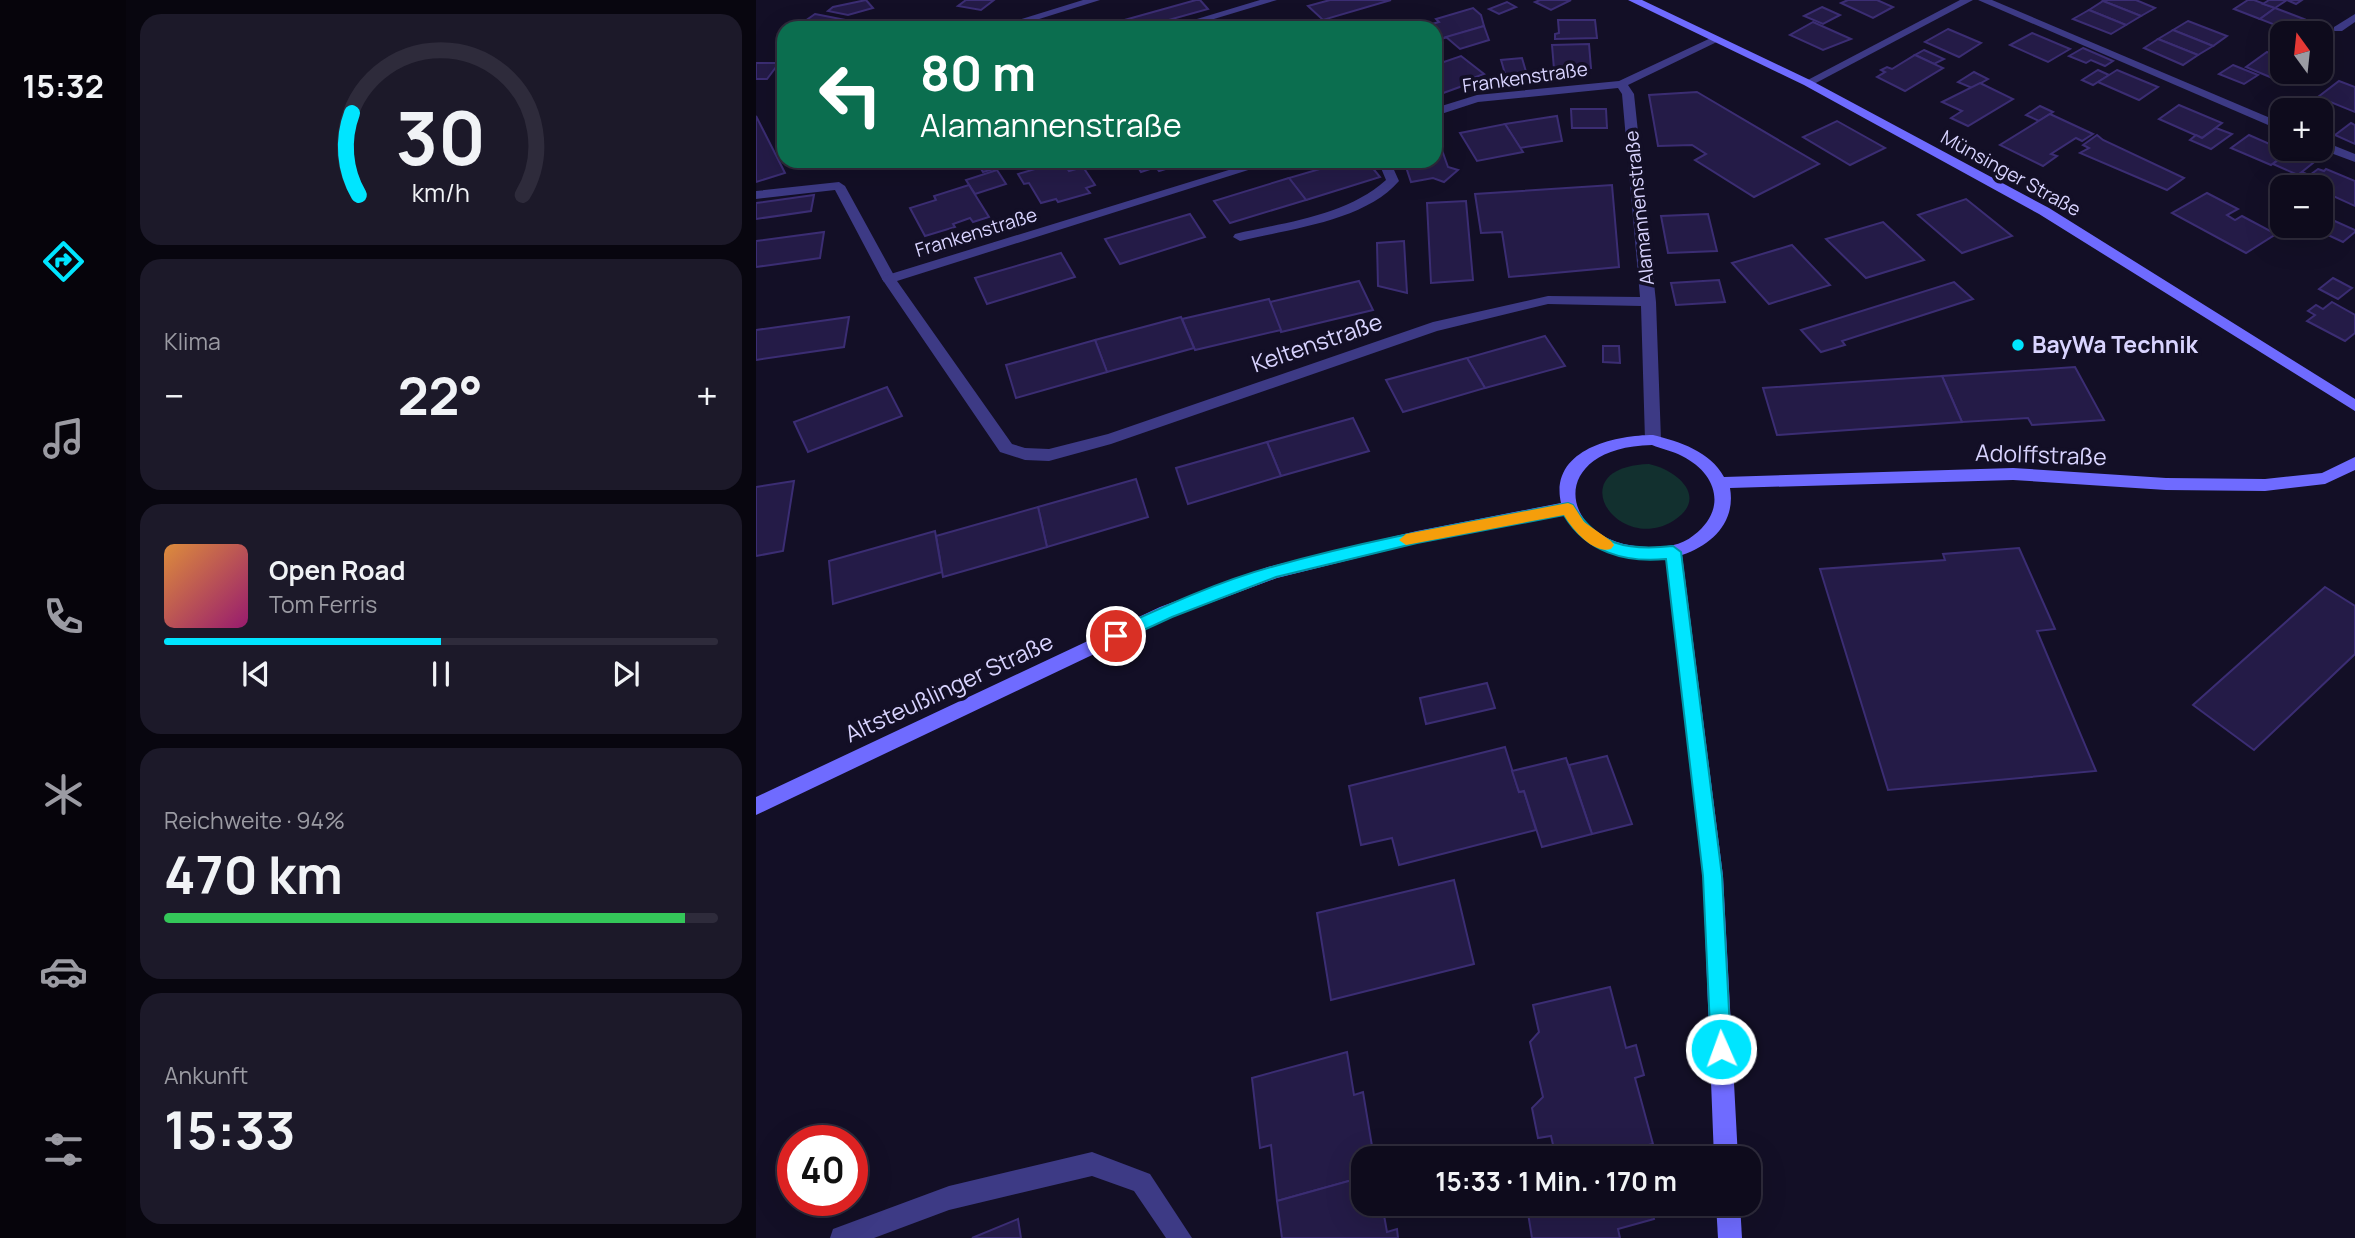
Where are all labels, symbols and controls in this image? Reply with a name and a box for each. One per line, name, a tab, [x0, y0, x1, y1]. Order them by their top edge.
north arrow	[2270, 21, 2333, 84]
map controls	[2270, 21, 2333, 238]
text: 80 m	[920, 39, 1036, 106]
icon: left	[805, 49, 896, 140]
street label: Frankenstraße	[1461, 55, 1589, 99]
text: 15:32	[22, 64, 104, 108]
text: 30	[396, 88, 486, 188]
button: +	[2270, 98, 2333, 161]
text: Alamannenstraße	[920, 103, 1182, 147]
street label: Münsinger Straße	[1936, 124, 2086, 222]
street label: Alamannenstraße	[1618, 129, 1660, 287]
text: km/h	[412, 175, 470, 210]
button: −	[2270, 175, 2333, 238]
street label: Frankenstraße	[912, 201, 1040, 263]
icon: directions	[39, 237, 88, 286]
street label: Keltenstraße	[1247, 305, 1386, 379]
text: Klima	[164, 325, 221, 357]
place label: BayWa Technik	[2032, 328, 2199, 360]
marker: BayWa Technik	[2010, 337, 2026, 353]
text: 22°	[398, 360, 483, 431]
text: −	[164, 369, 185, 421]
text: +	[696, 369, 718, 421]
icon: music	[39, 414, 88, 463]
street label: Adolffstraße	[1975, 436, 2107, 472]
text: Open Road	[269, 552, 405, 588]
text: Tom Ferris	[269, 588, 377, 620]
icon: phone	[39, 592, 88, 641]
pin	[1086, 606, 1146, 666]
icon: arrive	[1097, 617, 1135, 655]
street label: Altsteußlinger Straße	[839, 625, 1058, 749]
icon: previous	[237, 655, 275, 693]
icon: pause	[422, 655, 460, 693]
icon: next	[607, 655, 645, 693]
icon: climate	[39, 770, 88, 819]
text: Reichweite · 94%	[164, 804, 345, 836]
text: 470 km	[164, 839, 343, 910]
icon: car	[39, 947, 88, 996]
position arrow	[1684, 1012, 1758, 1086]
text: Ankunft	[164, 1059, 248, 1091]
text: 15:33	[164, 1094, 296, 1165]
icon: filters	[39, 1125, 88, 1174]
speed limit sign: 40	[777, 1125, 868, 1216]
text: 15:33 · 1 Min. · 170 m	[1435, 1163, 1677, 1199]

